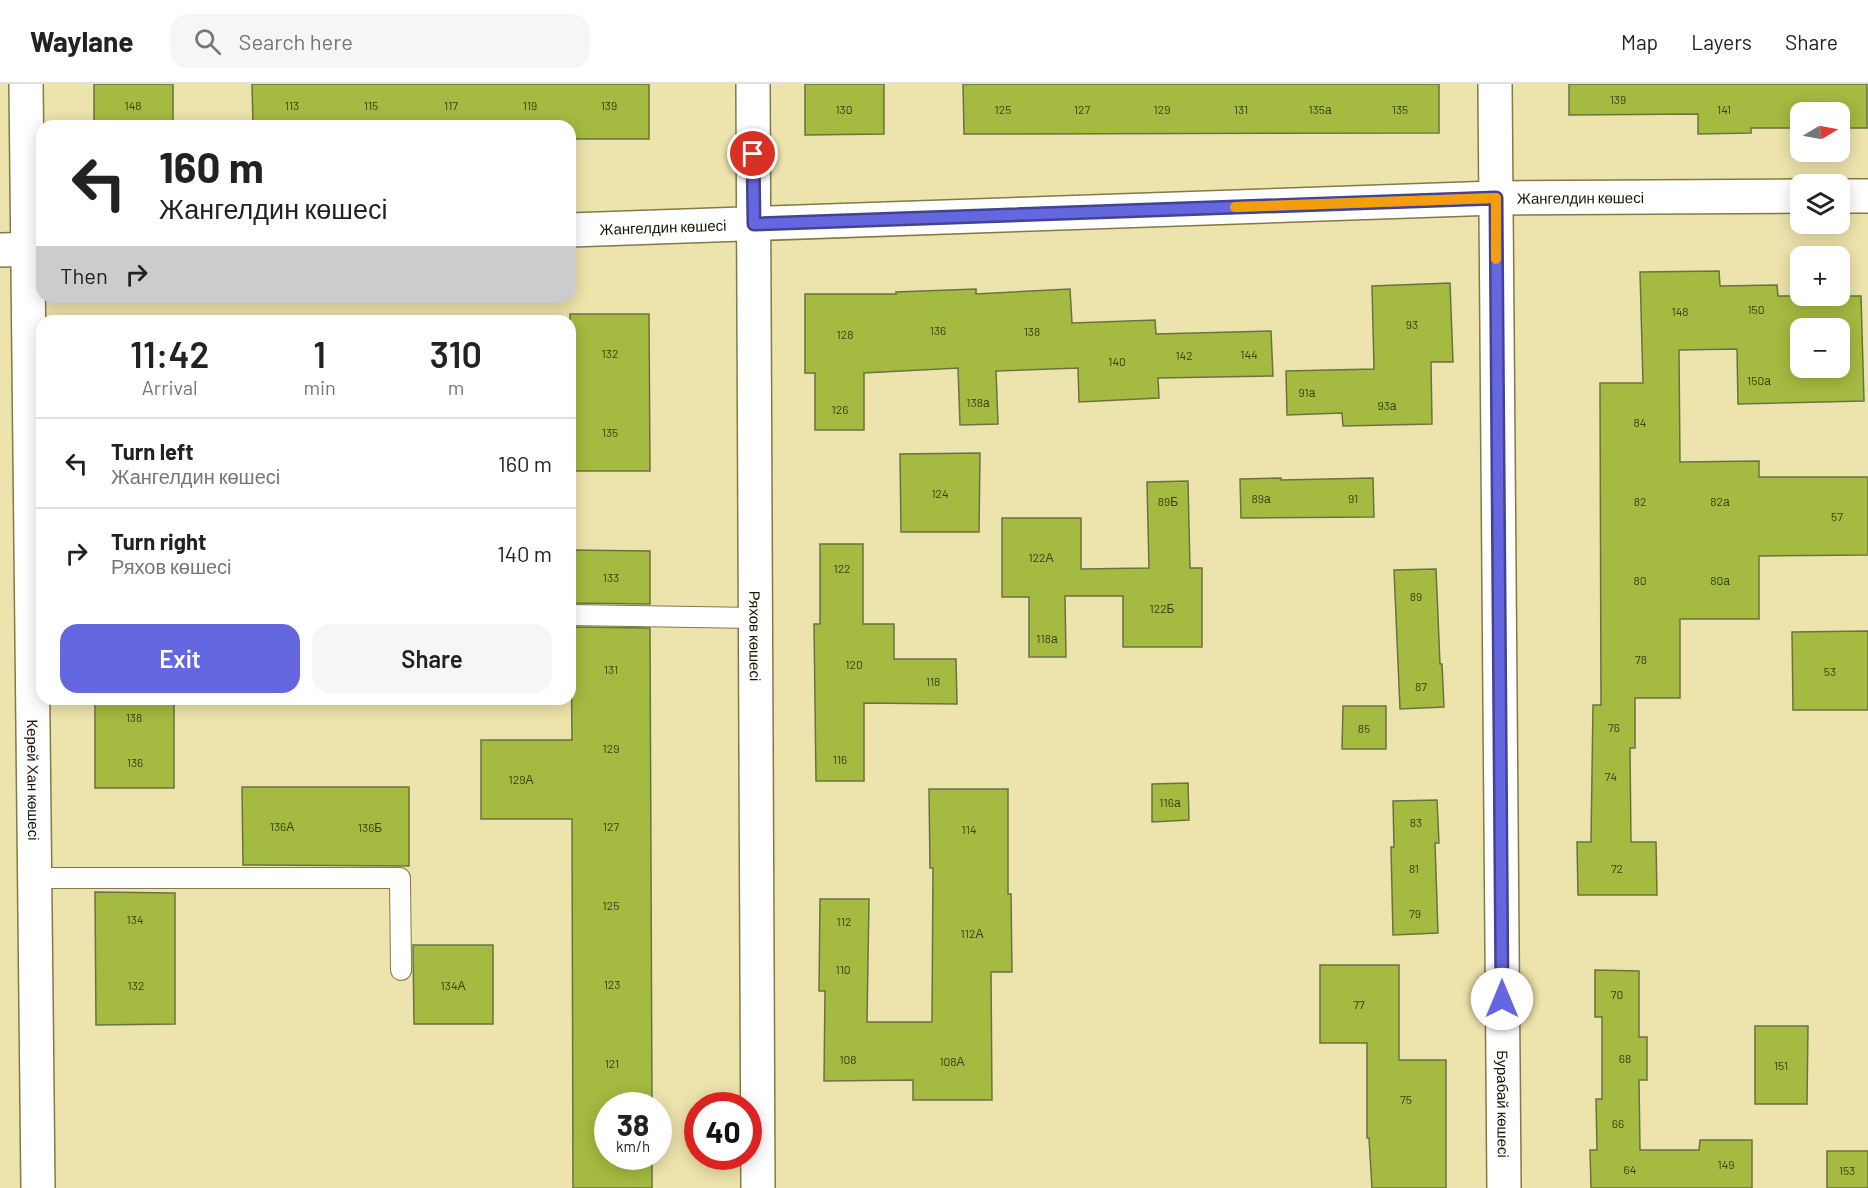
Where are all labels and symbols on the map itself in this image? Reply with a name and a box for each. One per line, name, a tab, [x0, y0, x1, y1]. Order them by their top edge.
house number: 139	[1610, 92, 1626, 106]
house number: 148	[124, 98, 142, 112]
house number: 113	[285, 98, 299, 112]
house number: 115	[364, 98, 378, 112]
house number: 117	[444, 98, 458, 112]
house number: 119	[523, 98, 537, 112]
house number: 139	[601, 98, 617, 112]
house number: 130	[835, 102, 853, 116]
house number: 125	[995, 102, 1011, 116]
house number: 127	[1074, 102, 1090, 116]
house number: 129	[1154, 102, 1170, 116]
house number: 131	[1234, 102, 1248, 116]
house number: 135а	[1308, 102, 1332, 116]
house number: 135	[1392, 102, 1408, 116]
house number: 141	[1717, 102, 1731, 116]
north arrow	[1790, 102, 1850, 162]
pin	[727, 128, 778, 179]
street label: Жангелдин көшесі	[1517, 188, 1644, 207]
street label: Жангелдин көшесі	[599, 216, 727, 238]
house number: 150	[1747, 302, 1765, 316]
house number: 148	[1671, 304, 1689, 318]
house number: 93	[1406, 317, 1418, 331]
house number: 136	[930, 323, 946, 337]
house number: 138	[1024, 324, 1040, 338]
house number: 128	[837, 327, 853, 341]
house number: 132	[602, 346, 618, 360]
house number: 144	[1240, 347, 1258, 361]
house number: 142	[1175, 348, 1193, 362]
house number: 140	[1108, 354, 1126, 368]
house number: 150а	[1747, 373, 1771, 387]
house number: 91а	[1299, 385, 1316, 399]
house number: 138а	[966, 395, 990, 409]
house number: 93а	[1377, 398, 1397, 412]
house number: 126	[832, 402, 848, 416]
house number: 84	[1634, 415, 1646, 429]
house number: 135	[602, 425, 618, 439]
house number: 124	[931, 486, 949, 500]
house number: 89а	[1251, 491, 1271, 505]
house number: 91	[1348, 491, 1358, 505]
house number: 89Б	[1158, 494, 1178, 508]
house number: 82	[1634, 494, 1646, 508]
house number: 82а	[1710, 494, 1730, 508]
house number: 57	[1831, 509, 1843, 523]
house number: 122А	[1028, 550, 1054, 564]
house number: 122	[833, 561, 851, 575]
house number: 133	[603, 570, 619, 584]
house number: 80	[1633, 573, 1647, 587]
house number: 80а	[1710, 573, 1730, 587]
house number: 89	[1410, 589, 1422, 603]
street label: Ряхов көшесі	[746, 591, 765, 681]
house number: 122Б	[1150, 601, 1175, 615]
house number: 118а	[1036, 631, 1058, 645]
house number: 78	[1635, 652, 1647, 666]
house number: 120	[845, 657, 863, 671]
house number: 131	[604, 662, 618, 676]
house number: 53	[1824, 664, 1836, 678]
house number: 118	[926, 674, 940, 688]
house number: 87	[1415, 679, 1427, 693]
house number: 138	[126, 710, 142, 724]
street label: Керей Хан көшесі	[24, 719, 43, 841]
house number: 76	[1608, 720, 1620, 734]
house number: 85	[1358, 721, 1370, 735]
house number: 129	[603, 741, 619, 755]
house number: 116	[833, 752, 847, 766]
house number: 136	[127, 755, 143, 769]
house number: 74	[1605, 769, 1617, 783]
house number: 129А	[509, 772, 533, 786]
house number: 116а	[1159, 795, 1181, 809]
house number: 83	[1410, 815, 1422, 829]
house number: 136А	[270, 819, 294, 833]
house number: 127	[603, 819, 619, 833]
house number: 136Б	[358, 820, 382, 834]
house number: 114	[961, 822, 977, 836]
house number: 81	[1409, 861, 1419, 875]
house number: 72	[1611, 861, 1623, 875]
house number: 125	[603, 898, 619, 912]
house number: 79	[1409, 906, 1421, 920]
house number: 134	[127, 912, 144, 926]
house number: 112	[837, 914, 851, 928]
house number: 112А	[961, 926, 983, 940]
house number: 110	[835, 962, 851, 976]
position arrow	[1470, 967, 1534, 1031]
house number: 123	[604, 977, 620, 991]
house number: 132	[128, 978, 144, 992]
house number: 134А	[441, 978, 466, 992]
house number: 70	[1611, 987, 1623, 1001]
house number: 77	[1353, 997, 1365, 1011]
street label: Бурабай көшесі	[1494, 1050, 1513, 1158]
house number: 68	[1619, 1051, 1631, 1065]
house number: 108	[839, 1052, 857, 1066]
house number: 108А	[939, 1054, 965, 1068]
house number: 121	[605, 1056, 619, 1070]
house number: 151	[1774, 1058, 1788, 1072]
speed limit sign: 40	[684, 1092, 762, 1170]
house number: 75	[1400, 1092, 1412, 1106]
house number: 66	[1612, 1116, 1624, 1130]
house number: 149	[1717, 1157, 1735, 1171]
house number: 64	[1624, 1162, 1636, 1176]
house number: 153	[1839, 1163, 1855, 1177]

